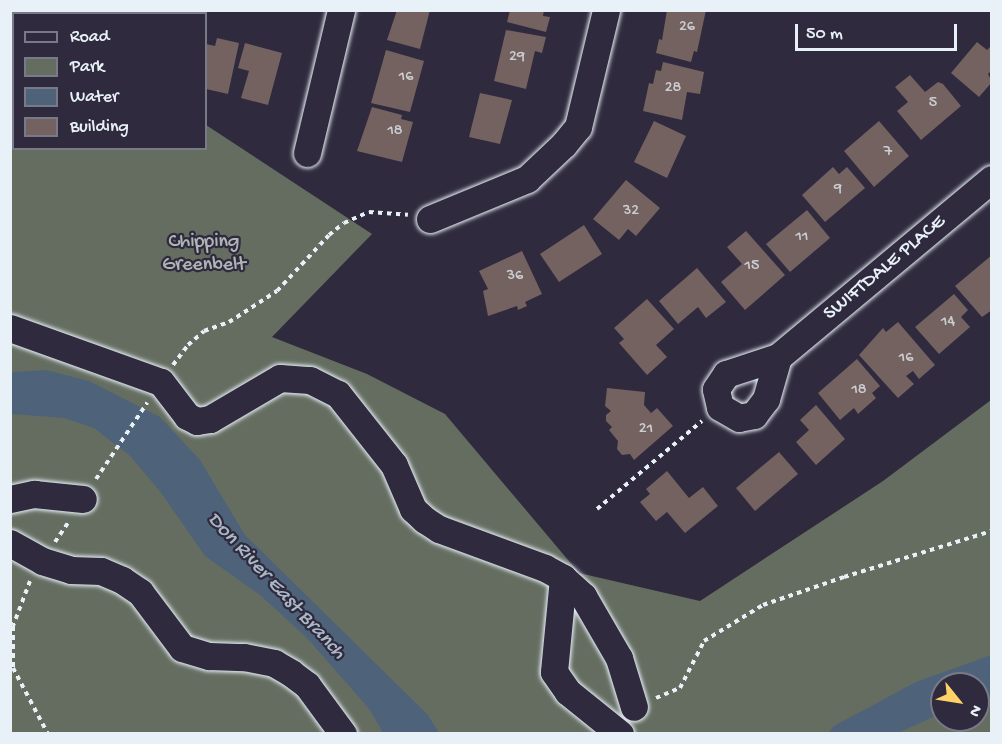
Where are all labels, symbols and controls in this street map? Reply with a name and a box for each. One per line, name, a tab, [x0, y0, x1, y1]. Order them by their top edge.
legend	[12, 12, 207, 150]
scale bar	[798, 12, 960, 50]
house number: 26	[679, 18, 695, 38]
text: 50 m	[806, 24, 843, 45]
text: Road	[70, 27, 109, 48]
house number: 29	[509, 48, 525, 68]
text: Park	[70, 57, 104, 78]
house number: 16	[399, 68, 413, 88]
house number: 28	[665, 79, 681, 99]
text: Water	[70, 87, 118, 108]
house number: 5	[929, 94, 937, 114]
text: Building	[70, 117, 129, 138]
house number: 18	[387, 122, 403, 142]
house number: 7	[884, 143, 892, 163]
house number: 9	[834, 180, 842, 200]
house number: 32	[623, 202, 639, 222]
street label: SWIFTDALE PLACE	[819, 210, 951, 326]
house number: 11	[796, 228, 808, 248]
park label: Chipping Greenbelt	[162, 230, 246, 277]
house number: 15	[745, 257, 759, 277]
house number: 36	[507, 267, 523, 287]
house number: 14	[941, 313, 955, 333]
house number: 16	[899, 349, 913, 369]
house number: 18	[851, 381, 867, 401]
house number: 21	[639, 420, 653, 440]
water label: Don River East Branch	[200, 508, 350, 666]
north arrow	[930, 672, 990, 732]
text: N	[963, 701, 985, 720]

